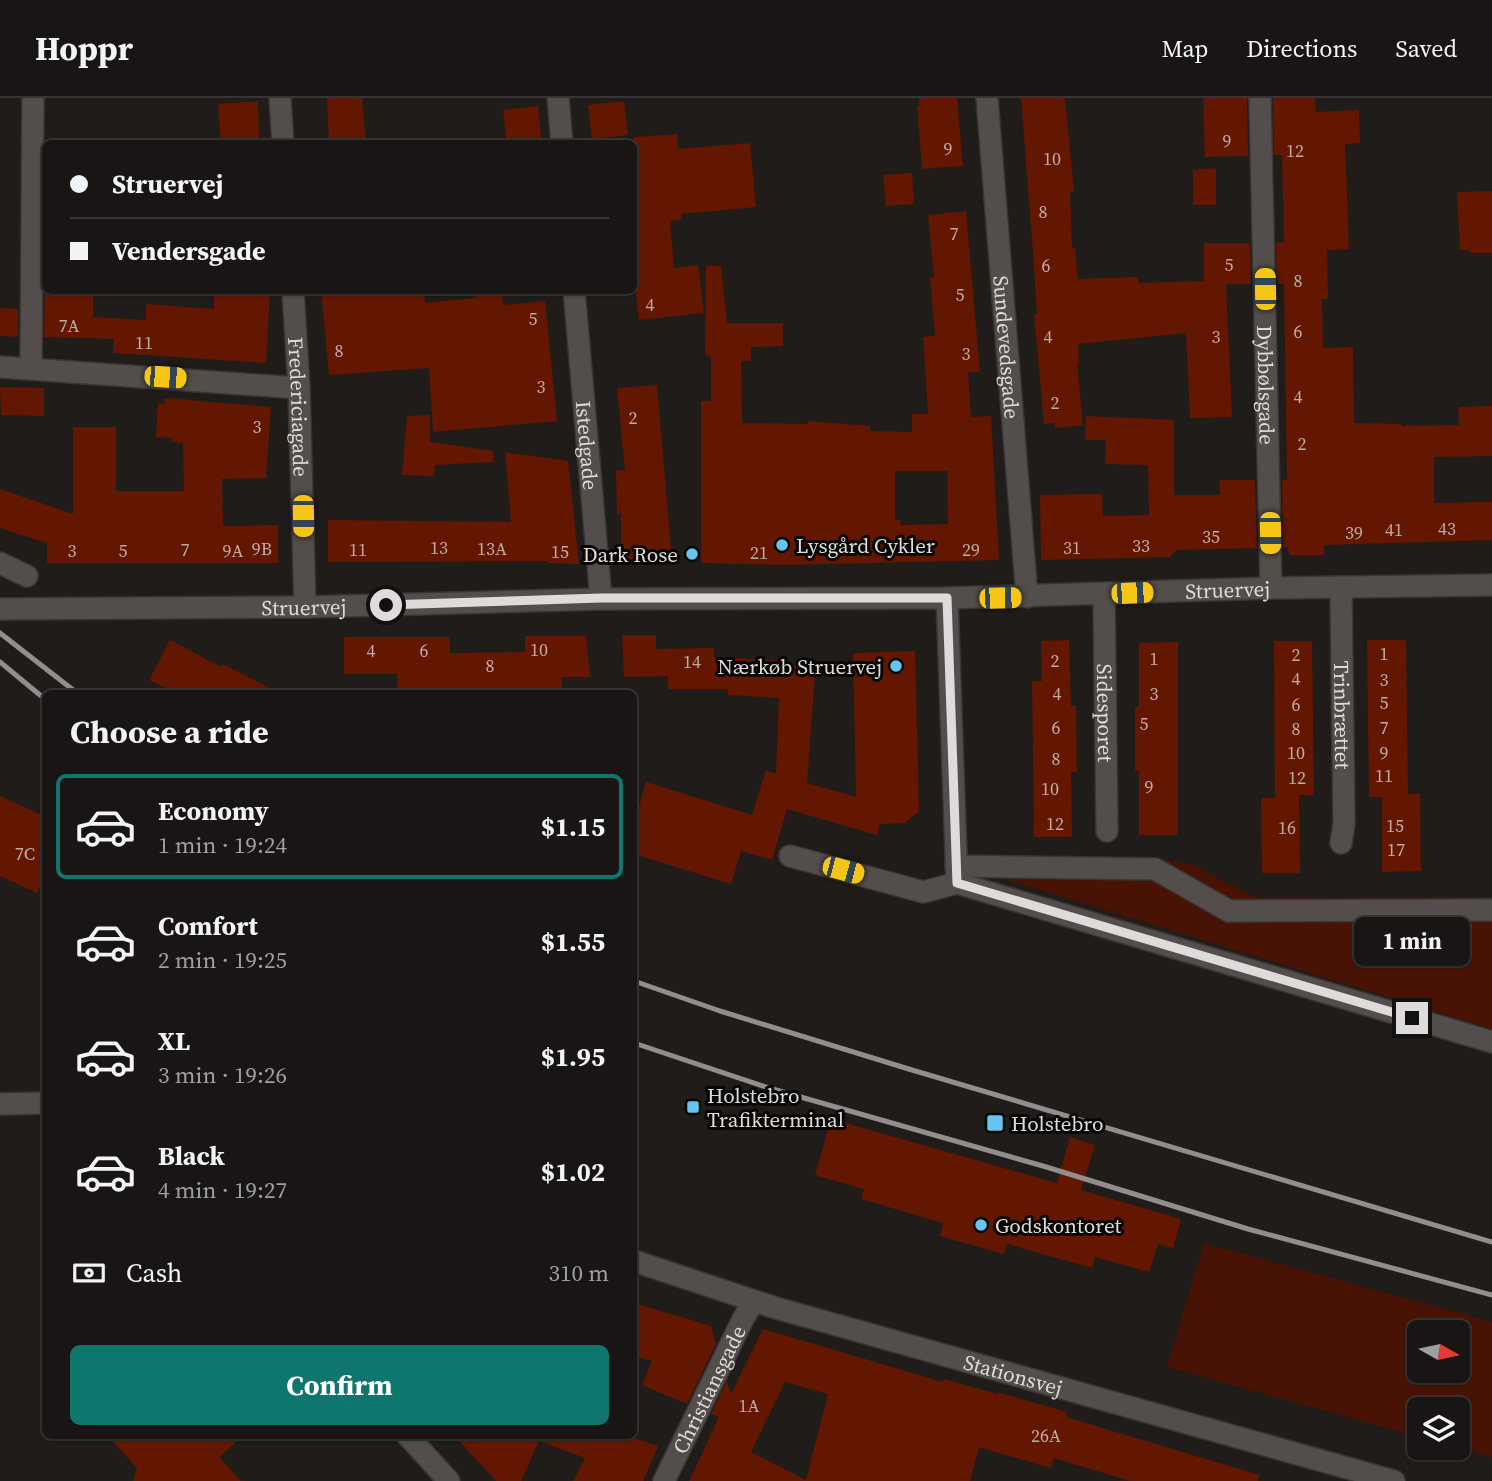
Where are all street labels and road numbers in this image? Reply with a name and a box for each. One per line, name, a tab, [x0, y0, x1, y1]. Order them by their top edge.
street label: Sundevedsgade	[987, 274, 1027, 420]
street label: Dybbølsgade	[1251, 325, 1282, 445]
street label: Fredericiagade	[281, 336, 316, 477]
street label: Istedgade	[569, 400, 606, 491]
street label: Struervej	[1185, 574, 1271, 605]
street label: Struervej	[261, 591, 347, 622]
street label: Trinbrættet	[1327, 660, 1358, 770]
street label: Sidesporet	[1090, 664, 1121, 763]
street label: Christiansgade	[665, 1320, 752, 1458]
street label: Stationsvej	[961, 1347, 1066, 1402]

